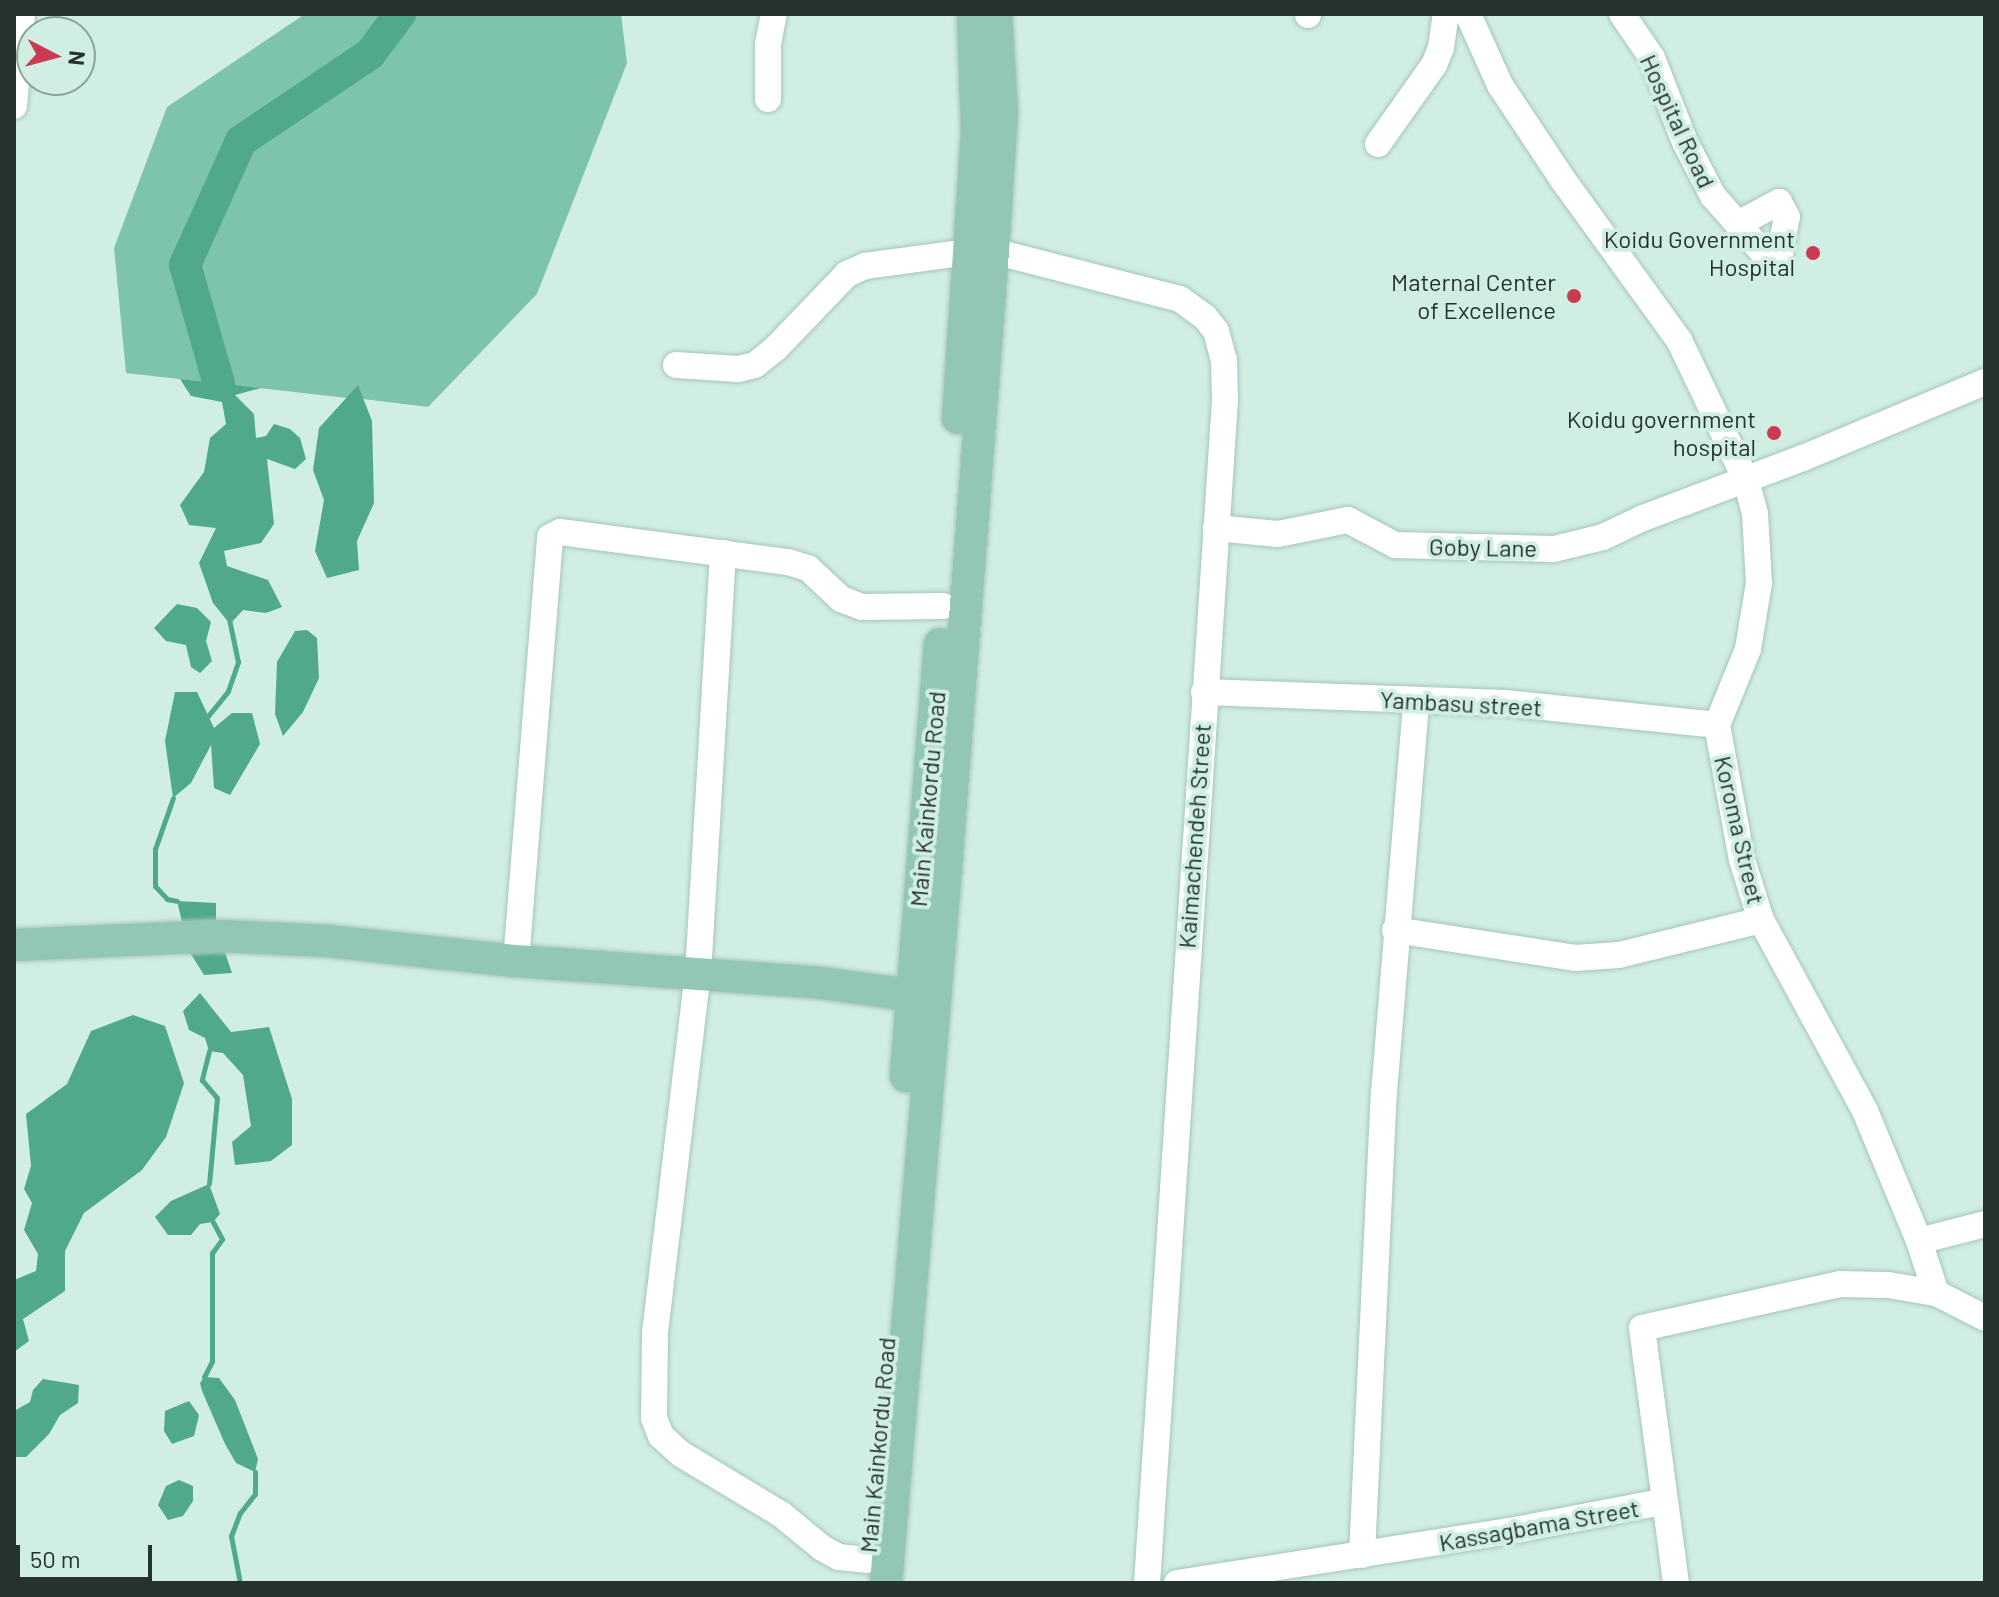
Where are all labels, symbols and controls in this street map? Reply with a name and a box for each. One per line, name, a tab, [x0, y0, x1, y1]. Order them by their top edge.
north arrow	[16, 16, 96, 96]
text: N	[64, 50, 92, 67]
street label: Hospital Road	[1635, 50, 1721, 192]
place label: Koidu Government Hospital	[1604, 225, 1795, 281]
marker: Koidu Government Hospital	[1802, 242, 1824, 264]
place label: Maternal Center of Excellence	[1391, 268, 1556, 324]
marker: Maternal Center of Excellence	[1563, 285, 1585, 307]
place label: Koidu government hospital	[1567, 405, 1756, 461]
marker: Koidu government hospital	[1763, 422, 1785, 444]
street label: Goby Lane	[1429, 532, 1537, 562]
street label: Yambasu street	[1379, 684, 1543, 722]
street label: Main Kainkordu Road	[903, 690, 951, 908]
street label: Kaimachendeh Street	[1172, 723, 1216, 949]
street label: Koroma Street	[1709, 753, 1771, 907]
street label: Main Kainkordu Road	[853, 1336, 901, 1554]
street label: Kassagbama Street	[1437, 1493, 1641, 1557]
scale bar	[20, 1529, 156, 1579]
text: 50 m	[30, 1544, 81, 1573]

